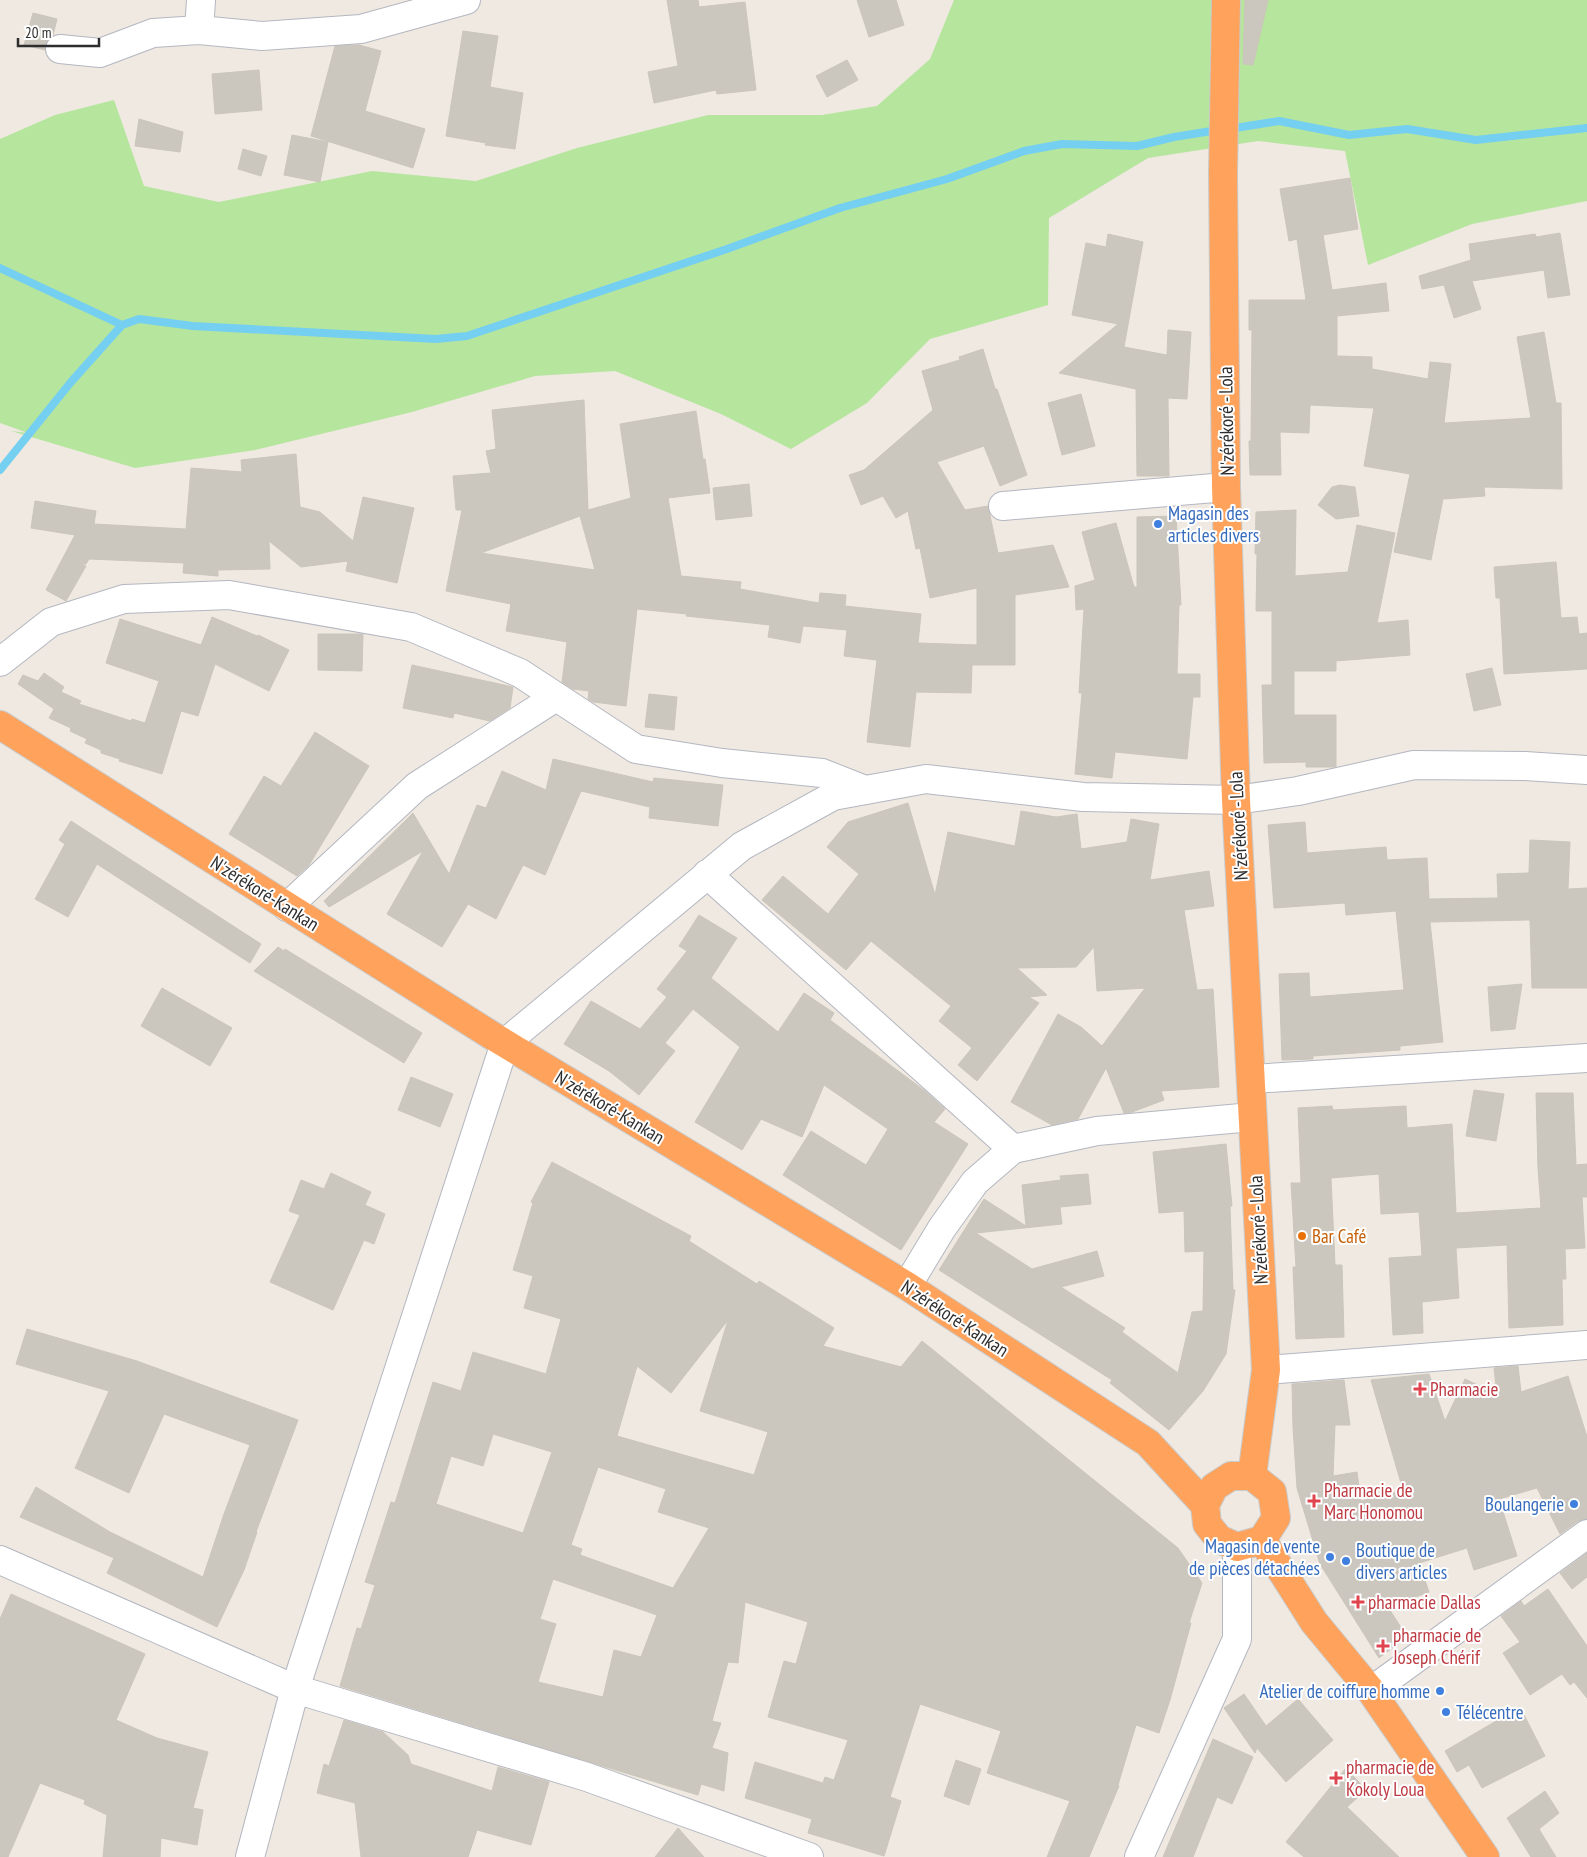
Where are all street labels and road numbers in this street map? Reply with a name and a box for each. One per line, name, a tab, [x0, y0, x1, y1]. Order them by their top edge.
street label: N'zérékoré - Lola	[1213, 366, 1239, 476]
street label: N'zérékoré - Lola	[1223, 771, 1253, 881]
street label: N'zérékoré-Kankan	[206, 850, 324, 936]
street label: N'zérékoré-Kankan	[551, 1065, 669, 1149]
street label: N'zérékoré - Lola	[1243, 1175, 1273, 1285]
street label: N'zérékoré-Kankan	[897, 1274, 1013, 1362]

